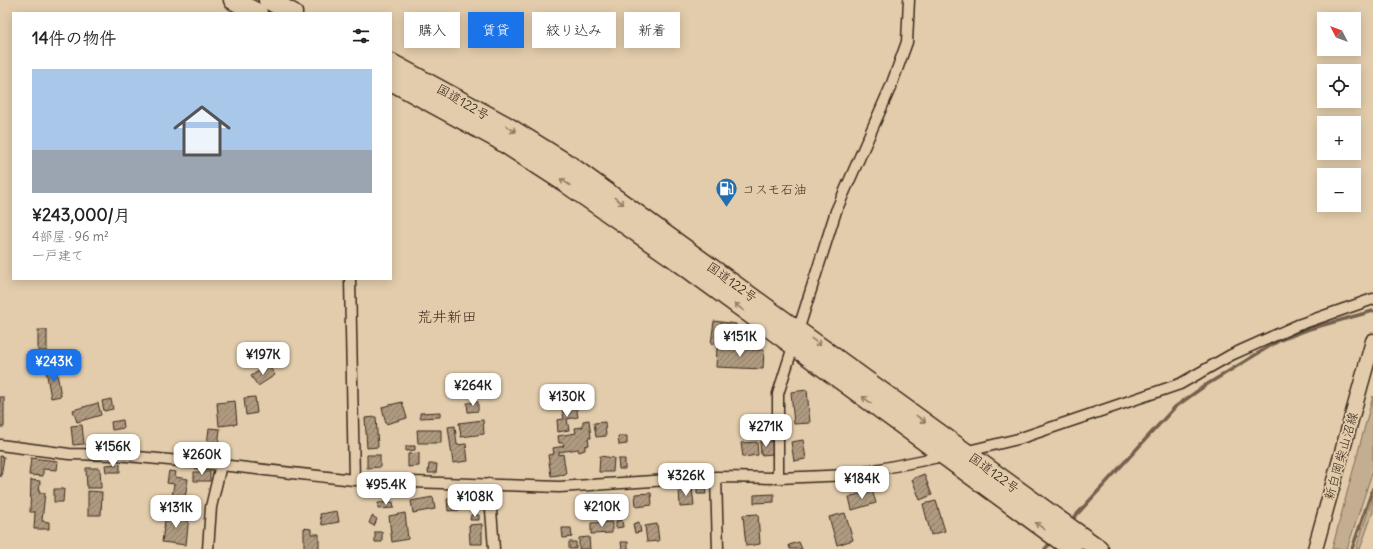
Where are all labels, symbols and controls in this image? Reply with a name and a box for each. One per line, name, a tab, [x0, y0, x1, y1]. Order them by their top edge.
chip: 購入	[404, 12, 460, 48]
chip: 賃貸	[468, 12, 524, 48]
chip: 絞り込み	[532, 12, 616, 48]
chip: 新着	[624, 12, 680, 48]
north arrow	[1317, 12, 1361, 56]
map controls	[1317, 12, 1361, 212]
icon: filters	[350, 25, 372, 47]
text: 14件の物件	[32, 27, 117, 49]
button: locate	[1317, 64, 1361, 108]
street label: 国道122号	[433, 80, 493, 124]
icon: home	[166, 95, 238, 167]
button: +	[1317, 116, 1361, 160]
one-way arrow	[505, 125, 516, 133]
button: −	[1317, 168, 1361, 212]
fuel station icon: コスモ石油	[714, 176, 740, 209]
one-way arrow	[560, 178, 571, 187]
place label: コスモ石油	[742, 181, 806, 198]
one-way arrow	[614, 197, 625, 205]
text: ¥243,000/月	[32, 204, 131, 226]
text: 4部屋 · 96 m²	[32, 228, 109, 245]
text: 一戸建て	[32, 247, 84, 264]
street label: 国道122号	[703, 258, 761, 306]
one-way arrow	[734, 303, 745, 311]
district label: 荒井新田	[417, 307, 477, 326]
pin: ¥151K	[712, 324, 768, 358]
text: ¥151K	[723, 328, 757, 345]
one-way arrow	[810, 338, 821, 346]
pin: ¥197K	[235, 342, 291, 376]
text: ¥197K	[246, 346, 280, 363]
pin: ¥243K	[26, 349, 82, 383]
text: ¥243K	[35, 353, 73, 370]
pin: ¥264K	[445, 373, 501, 407]
text: ¥264K	[454, 377, 492, 394]
pin: ¥130K	[539, 384, 595, 418]
text: ¥130K	[549, 388, 585, 405]
one-way arrow	[862, 396, 873, 404]
street label: 新白岡柴山沼線	[1320, 409, 1362, 502]
pin: ¥271K	[738, 414, 794, 448]
one-way arrow	[915, 415, 926, 423]
text: ¥271K	[749, 418, 783, 435]
pin: ¥156K	[85, 434, 141, 468]
text: ¥156K	[95, 438, 131, 455]
pin: ¥260K	[174, 442, 230, 476]
text: ¥260K	[183, 446, 221, 463]
street label: 国道122号	[965, 449, 1023, 497]
pin: ¥326K	[658, 463, 714, 497]
pin: ¥184K	[834, 466, 890, 500]
text: ¥326K	[667, 467, 705, 484]
text: ¥184K	[844, 470, 880, 487]
pin: ¥95.4K	[353, 472, 419, 506]
text: ¥95.4K	[366, 476, 406, 493]
pin: ¥108K	[447, 484, 503, 518]
text: ¥108K	[457, 488, 493, 505]
pin: ¥210K	[574, 494, 630, 528]
pin: ¥131K	[148, 495, 204, 529]
text: ¥210K	[584, 498, 620, 515]
text: ¥131K	[159, 499, 193, 516]
one-way arrow	[1035, 522, 1046, 530]

